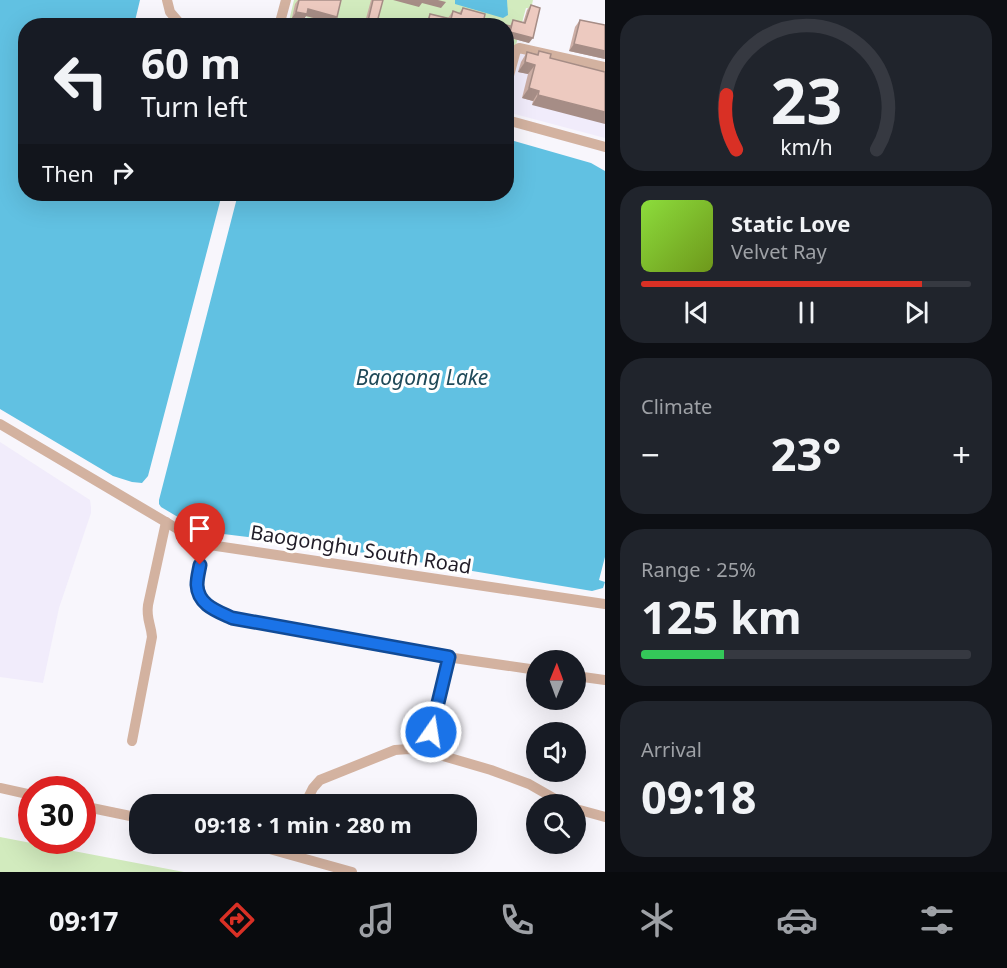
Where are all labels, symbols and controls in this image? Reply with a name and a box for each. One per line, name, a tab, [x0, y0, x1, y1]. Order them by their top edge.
text: 60 m	[141, 34, 241, 91]
icon: left	[42, 42, 120, 120]
text: 23	[770, 57, 842, 142]
text: Turn left	[141, 88, 247, 125]
text: km/h	[780, 133, 832, 162]
icon: right	[106, 156, 139, 189]
text: Then	[42, 158, 94, 188]
text: Static Love	[731, 208, 850, 238]
text: Velvet Ray	[731, 238, 827, 265]
icon: previous	[680, 296, 713, 329]
icon: pause	[790, 296, 823, 329]
icon: next	[900, 296, 933, 329]
water label: Baogong Lake	[356, 363, 488, 391]
text: Climate	[641, 393, 712, 420]
text: 23°	[771, 423, 841, 484]
text: −	[641, 432, 660, 477]
text: +	[952, 432, 971, 477]
pin	[174, 503, 225, 565]
icon: arrive	[183, 512, 216, 545]
street label: Baogonghu South Road	[248, 518, 474, 580]
text: Range · 25%	[641, 556, 756, 583]
text: 125 km	[641, 586, 802, 647]
north arrow	[526, 650, 586, 710]
map controls	[526, 650, 586, 854]
position arrow	[399, 700, 463, 764]
button: sound	[526, 722, 586, 782]
text: Arrival	[641, 736, 702, 763]
text: 09:18	[641, 766, 757, 827]
speed limit sign: 30	[18, 776, 96, 854]
button: search	[526, 794, 586, 854]
text: 09:18 · 1 min · 280 m	[194, 809, 412, 839]
icon: directions	[216, 899, 258, 941]
icon: music	[356, 899, 398, 941]
icon: phone	[496, 899, 538, 941]
icon: climate	[636, 899, 678, 941]
icon: car	[776, 899, 818, 941]
icon: filters	[916, 899, 958, 941]
text: 09:17	[49, 902, 118, 939]

